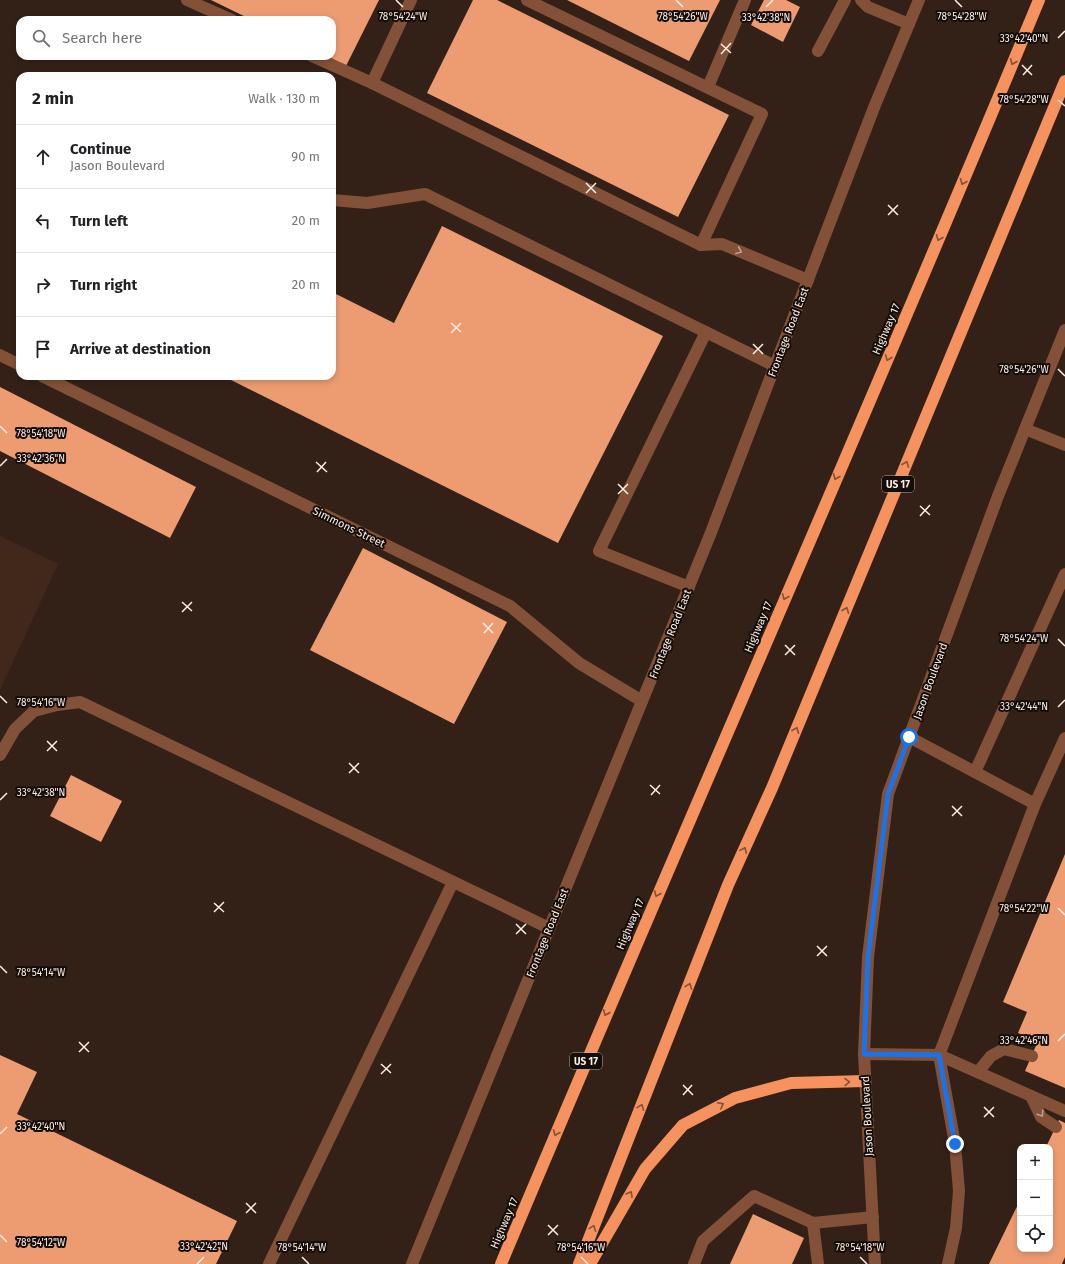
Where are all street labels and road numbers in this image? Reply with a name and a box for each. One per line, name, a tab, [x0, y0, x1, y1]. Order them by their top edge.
street label: Frontage Road East	[765, 285, 812, 379]
street label: Highway 17	[870, 302, 903, 357]
road number: US 17	[882, 476, 914, 492]
street label: Simmons Street	[311, 504, 387, 551]
street label: Frontage Road East	[647, 588, 694, 681]
street label: Highway 17	[742, 600, 775, 655]
street label: Jason Boulevard	[911, 641, 950, 721]
street label: Frontage Road East	[524, 887, 571, 980]
street label: Highway 17	[614, 897, 647, 952]
road number: US 17	[570, 1053, 602, 1069]
street label: Jason Boulevard	[859, 1075, 876, 1157]
street label: Highway 17	[488, 1196, 521, 1251]

